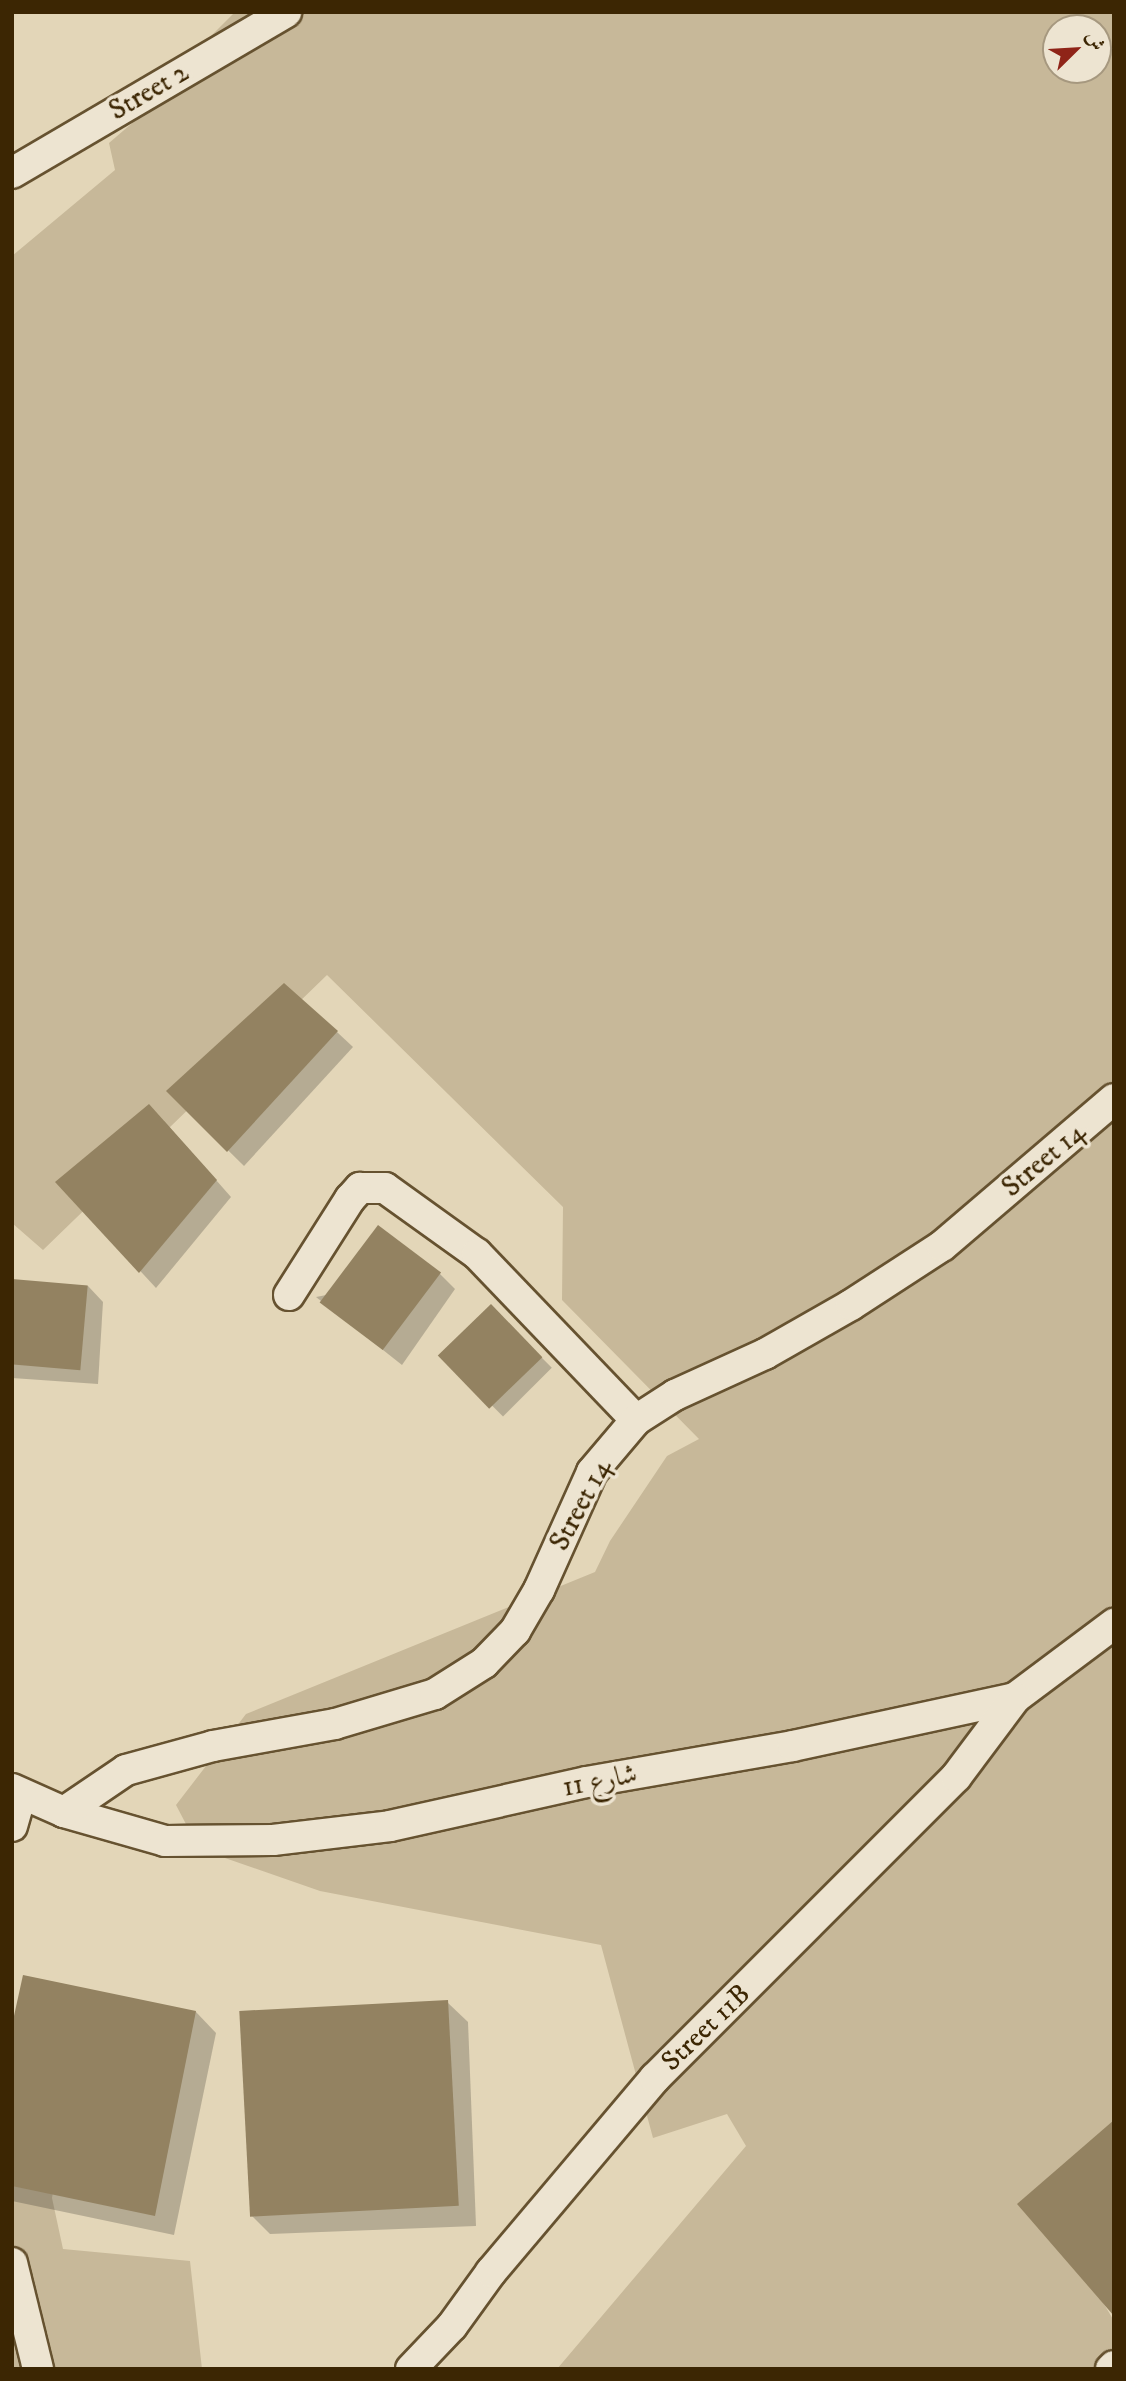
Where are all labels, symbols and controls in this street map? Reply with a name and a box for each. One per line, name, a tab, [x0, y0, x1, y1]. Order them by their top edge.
north arrow	[1042, 14, 1112, 84]
text: ش	[1080, 28, 1109, 54]
street label: Street 2	[103, 56, 195, 128]
street label: Street 14	[995, 1115, 1093, 1205]
street label: Street 14	[543, 1454, 619, 1556]
street label: شارع 11	[560, 1757, 640, 1805]
street label: Street 11B	[655, 1978, 757, 2078]

